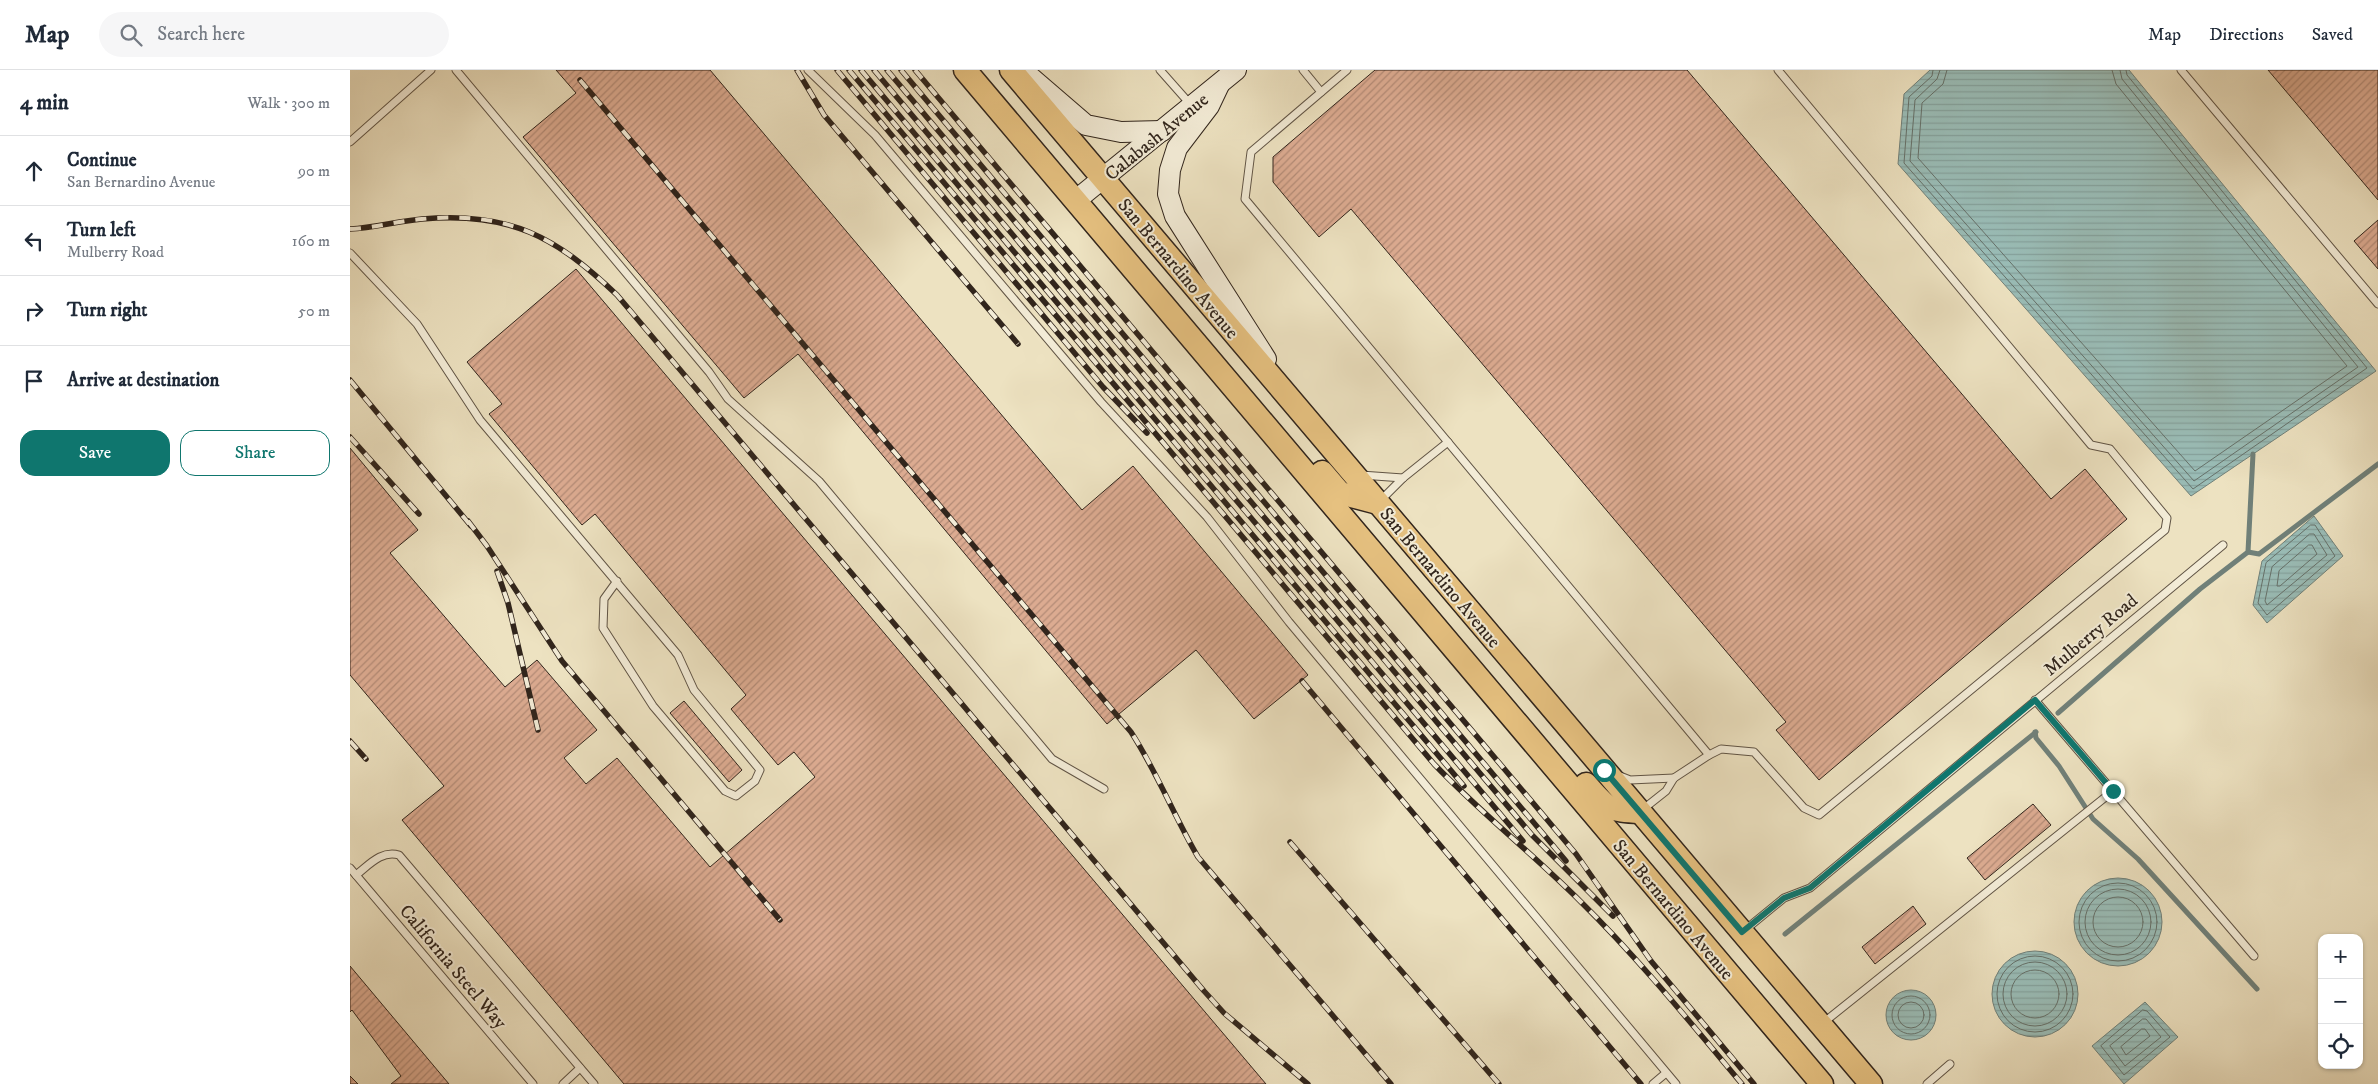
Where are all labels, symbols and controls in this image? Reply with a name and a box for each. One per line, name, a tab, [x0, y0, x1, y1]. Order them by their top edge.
search box	[99, 12, 449, 57]
text: Map	[25, 20, 69, 50]
icon: search	[117, 21, 145, 49]
text: Search here	[157, 23, 245, 46]
text: Map	[2148, 24, 2181, 46]
text: Directions	[2209, 24, 2284, 46]
text: Saved	[2312, 24, 2353, 46]
street label: Calabash Avenue	[1101, 88, 1213, 186]
text: 4 min	[20, 90, 69, 116]
text: Walk · 300 m	[247, 93, 330, 113]
text: Continue	[67, 149, 137, 172]
icon: ahead	[20, 157, 48, 185]
text: 90 m	[298, 161, 330, 181]
text: San Bernardino Avenue	[67, 172, 216, 192]
street label: San Bernardino Avenue	[1112, 194, 1243, 344]
text: Turn left	[67, 219, 136, 242]
icon: left	[20, 227, 48, 255]
text: 160 m	[292, 231, 330, 251]
text: Mulberry Road	[67, 242, 164, 262]
icon: right	[20, 297, 48, 325]
text: Turn right	[67, 299, 147, 322]
text: 50 m	[298, 301, 330, 321]
icon: arrive	[20, 367, 48, 395]
text: Arrive at destination	[67, 369, 219, 392]
button: Save	[20, 430, 170, 476]
button: Share	[180, 430, 330, 476]
street label: San Bernardino Avenue	[1374, 503, 1505, 653]
street label: Mulberry Road	[2039, 589, 2143, 681]
route start	[1593, 759, 1616, 782]
route end	[2102, 780, 2125, 803]
street label: San Bernardino Avenue	[1607, 835, 1738, 985]
street label: California Steel Way	[394, 900, 512, 1035]
map controls	[2318, 934, 2363, 1069]
button: +	[2318, 934, 2363, 979]
button: −	[2318, 979, 2363, 1024]
button: locate	[2318, 1024, 2363, 1069]

